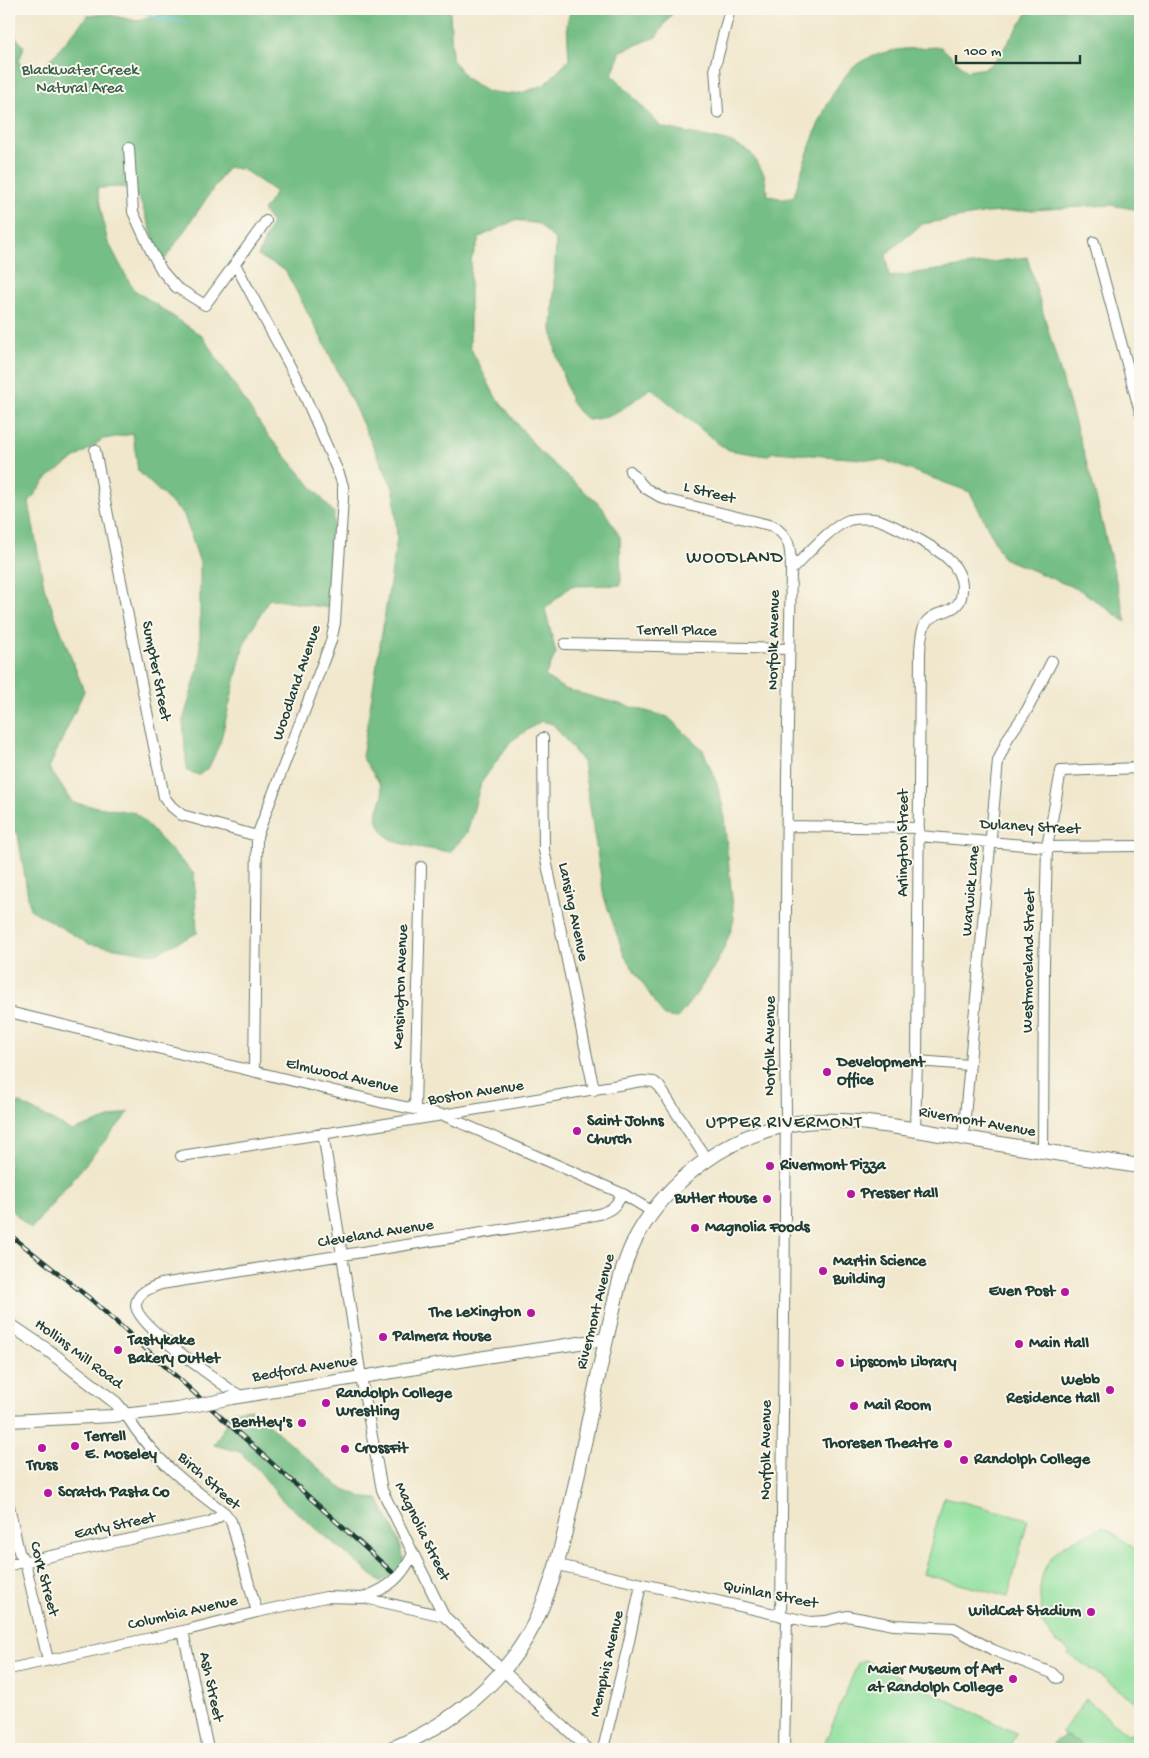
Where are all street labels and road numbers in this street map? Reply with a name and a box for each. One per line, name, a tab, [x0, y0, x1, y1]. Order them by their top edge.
street label: L Street	[681, 478, 738, 510]
street label: Norfolk Avenue	[765, 589, 785, 690]
street label: Sumpter Street	[136, 620, 174, 724]
street label: Woodland Avenue	[269, 622, 327, 743]
street label: Terrell Place	[636, 622, 718, 642]
street label: Arlington Street	[895, 788, 914, 897]
street label: Dulaney Street	[978, 816, 1082, 840]
street label: Warwick Lane	[959, 844, 985, 937]
street label: Lansing Avenue	[552, 861, 592, 964]
street label: Westmoreland Street	[1019, 888, 1041, 1033]
street label: Kensington Avenue	[390, 923, 414, 1050]
street label: Norfolk Avenue	[762, 995, 781, 1096]
street label: Elmwood Avenue	[284, 1055, 401, 1099]
street label: Boston Avenue	[426, 1077, 526, 1111]
street label: Rivermont Avenue	[917, 1103, 1038, 1143]
street label: Cleveland Avenue	[317, 1216, 436, 1254]
street label: Rivermont Avenue	[573, 1251, 621, 1372]
street label: Hollins Mill Road	[30, 1316, 127, 1395]
street label: Bedford Avenue	[250, 1352, 360, 1388]
street label: Norfolk Avenue	[758, 1399, 777, 1500]
street label: Birch Street	[172, 1448, 244, 1516]
street label: Magnolia Street	[389, 1480, 454, 1586]
street label: Early Street	[73, 1509, 159, 1545]
street label: Cork Street	[24, 1540, 62, 1620]
street label: Quinlan Street	[721, 1578, 820, 1615]
street label: Columbia Avenue	[126, 1592, 240, 1636]
street label: Memphis Avenue	[587, 1608, 630, 1719]
street label: Ash Street	[193, 1651, 227, 1725]

